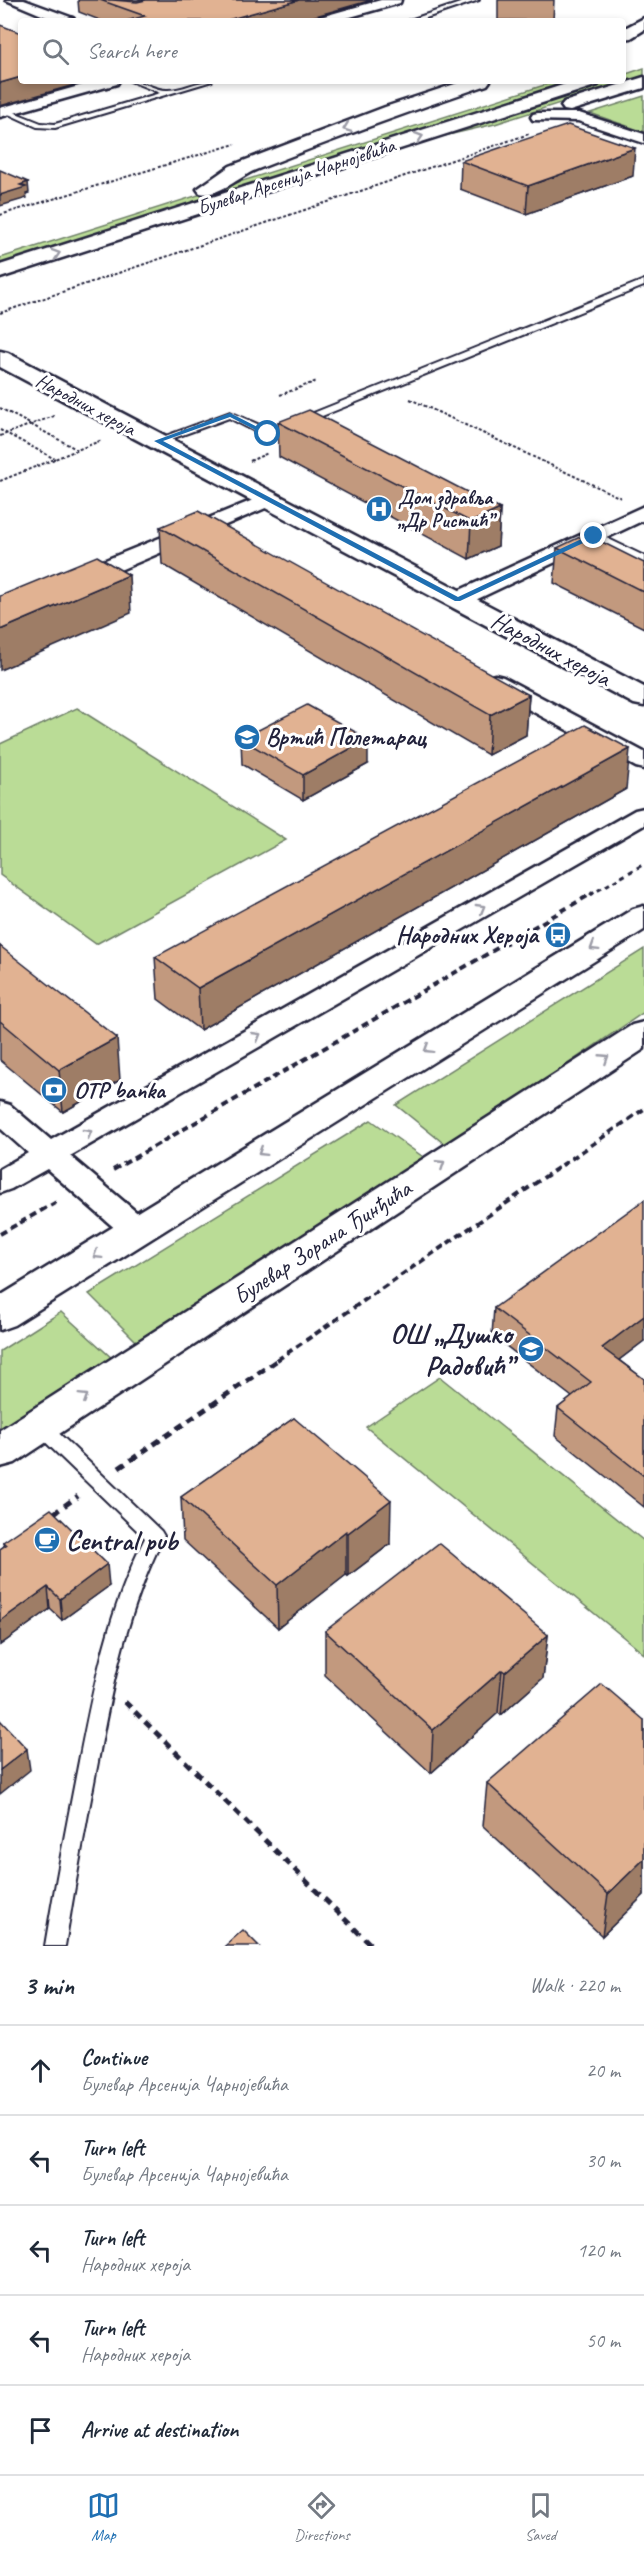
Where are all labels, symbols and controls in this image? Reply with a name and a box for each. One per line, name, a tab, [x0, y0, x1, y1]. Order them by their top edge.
search box	[18, 18, 626, 84]
icon: search	[39, 35, 72, 68]
text: Search here	[87, 37, 177, 65]
one-way arrow	[342, 121, 352, 134]
street label: Булевар Арсенија Чарнојевића	[194, 132, 399, 220]
one-way arrow	[413, 132, 424, 144]
one-way arrow	[50, 249, 61, 261]
street label: Народних хероја	[32, 368, 141, 442]
route start	[254, 420, 280, 446]
place label: Дом здравља „Др Ристић”	[398, 485, 497, 533]
hospital icon: Дом здравља „Др Ристић”	[364, 494, 394, 524]
route end	[580, 522, 606, 548]
street label: Народних хероја	[486, 605, 617, 694]
school or university icon: Вртић Полетарац	[232, 722, 262, 752]
place label: Вртић Полетарац	[266, 722, 428, 752]
one-way arrow	[475, 904, 485, 915]
place label: Народних Хероја	[396, 920, 540, 950]
bus stop icon: Народних Хероја	[543, 920, 573, 950]
one-way arrow	[590, 939, 600, 951]
one-way arrow	[251, 1032, 261, 1043]
one-way arrow	[424, 1042, 434, 1054]
one-way arrow	[598, 1054, 609, 1065]
bank icon: OTP banka	[39, 1075, 69, 1105]
place label: OTP banka	[74, 1075, 167, 1105]
one-way arrow	[81, 1128, 92, 1140]
one-way arrow	[258, 1144, 269, 1155]
one-way arrow	[434, 1160, 445, 1171]
street label: Булевар Зорана Ђинђића	[227, 1172, 418, 1311]
one-way arrow	[93, 1247, 103, 1259]
place label: ОШ „Душко Радовић”	[390, 1316, 519, 1383]
school or university icon: ОШ „Душко Радовић”	[516, 1334, 546, 1364]
one-way arrow	[78, 1392, 88, 1404]
place label: Central pub	[66, 1523, 180, 1558]
cafe icon: Central pub	[32, 1525, 62, 1555]
text: 3 min	[24, 1969, 74, 2002]
text: Walk · 220 m	[530, 1973, 620, 1998]
text: Continue	[81, 2044, 147, 2072]
icon: ahead	[24, 2054, 57, 2087]
text: 20 m	[586, 2058, 620, 2083]
text: Булевар Арсенија Чарнојевића	[81, 2072, 288, 2097]
text: Turn left	[81, 2134, 145, 2162]
icon: left	[24, 2144, 57, 2177]
text: 30 m	[586, 2148, 620, 2173]
text: Булевар Арсенија Чарнојевића	[81, 2162, 288, 2187]
text: Turn left	[81, 2224, 145, 2252]
icon: left	[24, 2234, 57, 2267]
text: 120 m	[577, 2238, 620, 2263]
text: Народних хероја	[81, 2252, 190, 2277]
text: Turn left	[81, 2314, 145, 2342]
icon: left	[24, 2324, 57, 2357]
text: 50 m	[586, 2328, 620, 2353]
text: Народних хероја	[81, 2342, 190, 2367]
icon: arrive	[24, 2414, 57, 2447]
text: Arrive at destination	[81, 2416, 238, 2444]
tab: Map	[87, 2489, 120, 2545]
tab: Directions	[294, 2489, 350, 2545]
tab: Saved	[524, 2489, 557, 2545]

